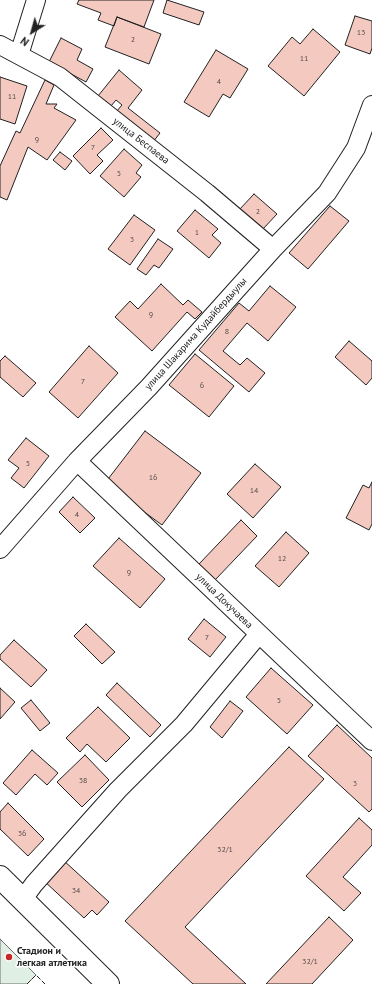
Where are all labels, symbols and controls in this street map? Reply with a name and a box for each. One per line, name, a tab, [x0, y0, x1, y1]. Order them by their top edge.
north arrow	[12, 12, 52, 52]
house number: 13	[357, 28, 365, 38]
text: N	[18, 34, 32, 49]
house number: 2	[131, 35, 135, 45]
house number: 11	[300, 54, 308, 64]
house number: 4	[217, 77, 221, 87]
house number: 11	[8, 92, 16, 102]
street label: улица Беспаева	[110, 115, 172, 167]
house number: 9	[35, 135, 39, 145]
house number: 7	[91, 143, 95, 153]
house number: 5	[117, 169, 121, 179]
house number: 2	[256, 207, 260, 217]
house number: 1	[195, 228, 199, 238]
house number: 3	[130, 235, 134, 245]
street label: улица Шакарима Кудайбердыулы	[142, 275, 250, 393]
house number: 9	[149, 310, 153, 320]
house number: 8	[225, 327, 229, 337]
house number: 7	[81, 377, 85, 387]
house number: 6	[200, 381, 204, 391]
house number: 5	[26, 459, 30, 469]
house number: 16	[149, 473, 157, 483]
house number: 14	[250, 486, 258, 496]
house number: 4	[75, 510, 79, 520]
house number: 12	[278, 554, 286, 564]
house number: 9	[127, 568, 131, 578]
street label: улица Докучаева	[193, 571, 255, 631]
house number: 7	[205, 633, 209, 643]
house number: 5	[277, 696, 281, 706]
house number: 38	[79, 776, 87, 786]
house number: 3	[353, 779, 357, 789]
house number: 36	[18, 829, 26, 839]
house number: 32/1	[217, 845, 233, 855]
house number: 34	[72, 886, 80, 896]
place label: Стадион и легкая атлетика	[17, 945, 87, 968]
marker: Стадион и легкая атлетика	[4, 952, 14, 962]
house number: 32/1	[302, 957, 318, 967]

